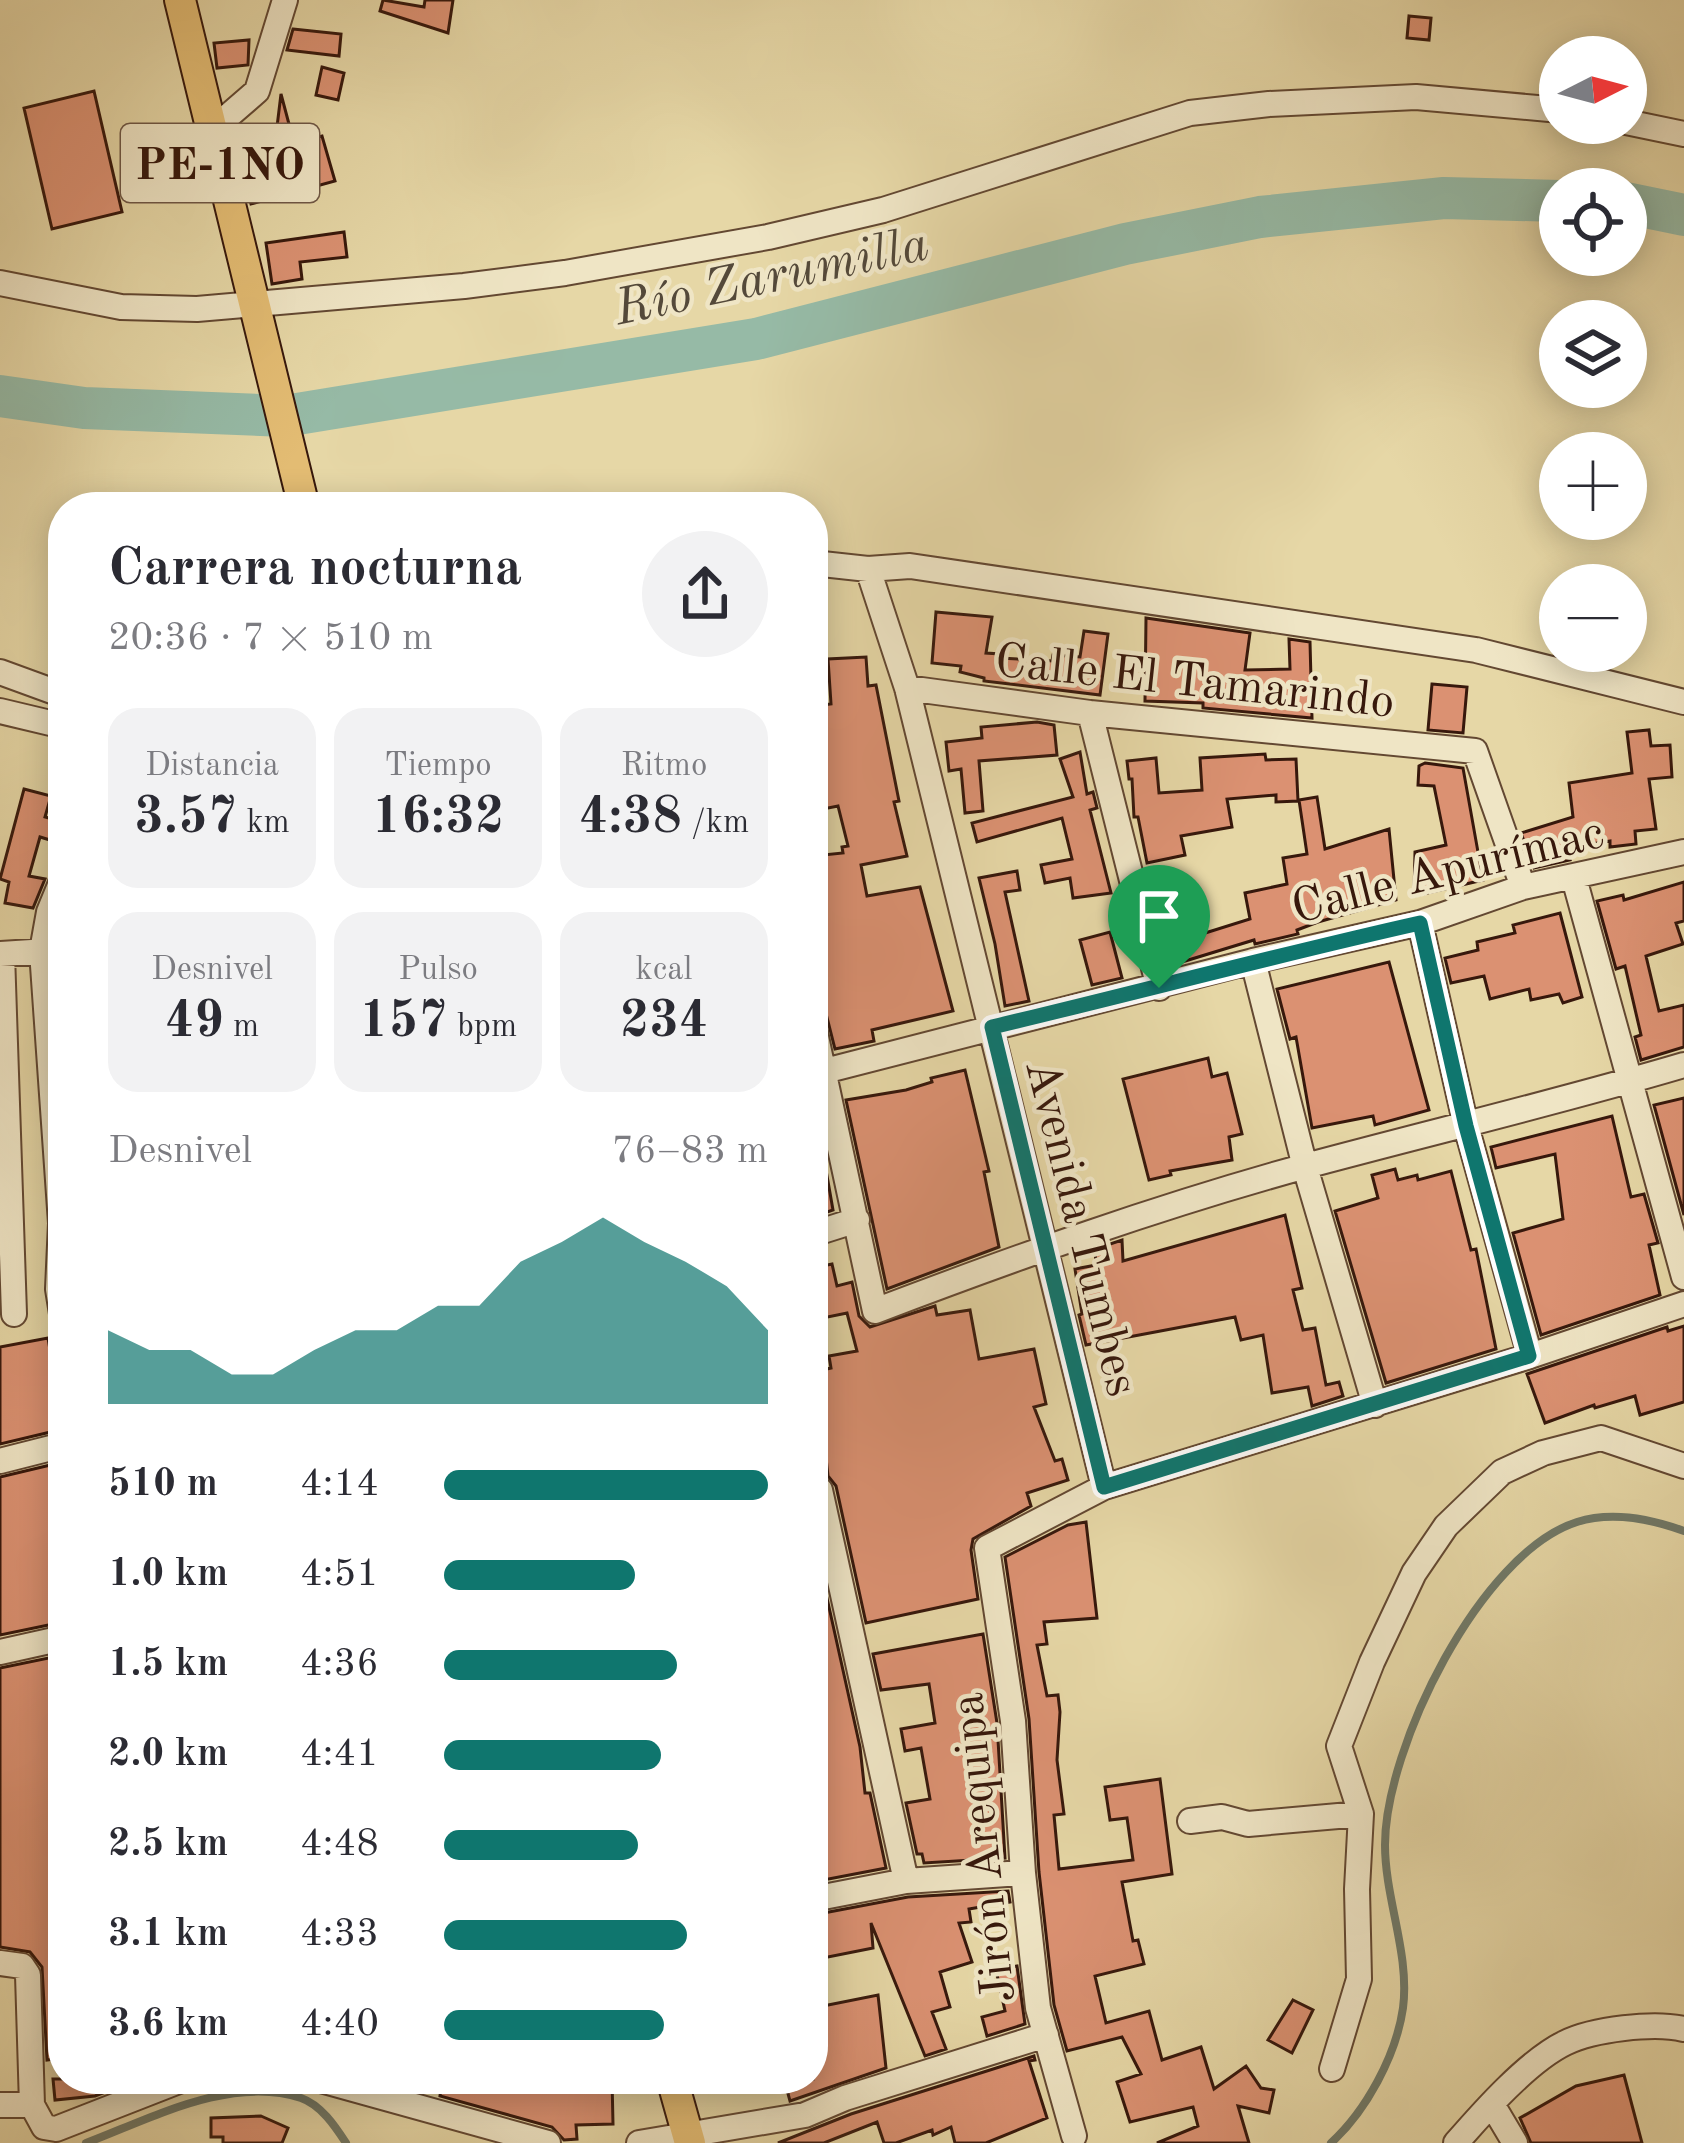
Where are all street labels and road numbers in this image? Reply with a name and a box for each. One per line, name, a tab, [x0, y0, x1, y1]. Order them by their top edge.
road number: PE-1NO	[121, 124, 319, 202]
street label: Calle El Tamarindo	[992, 638, 1397, 728]
street label: Calle Apurímac	[1287, 810, 1609, 934]
street label: Avenida Tumbes	[1015, 1055, 1145, 1401]
street label: Jirón Arequipa	[945, 1690, 1025, 2005]

